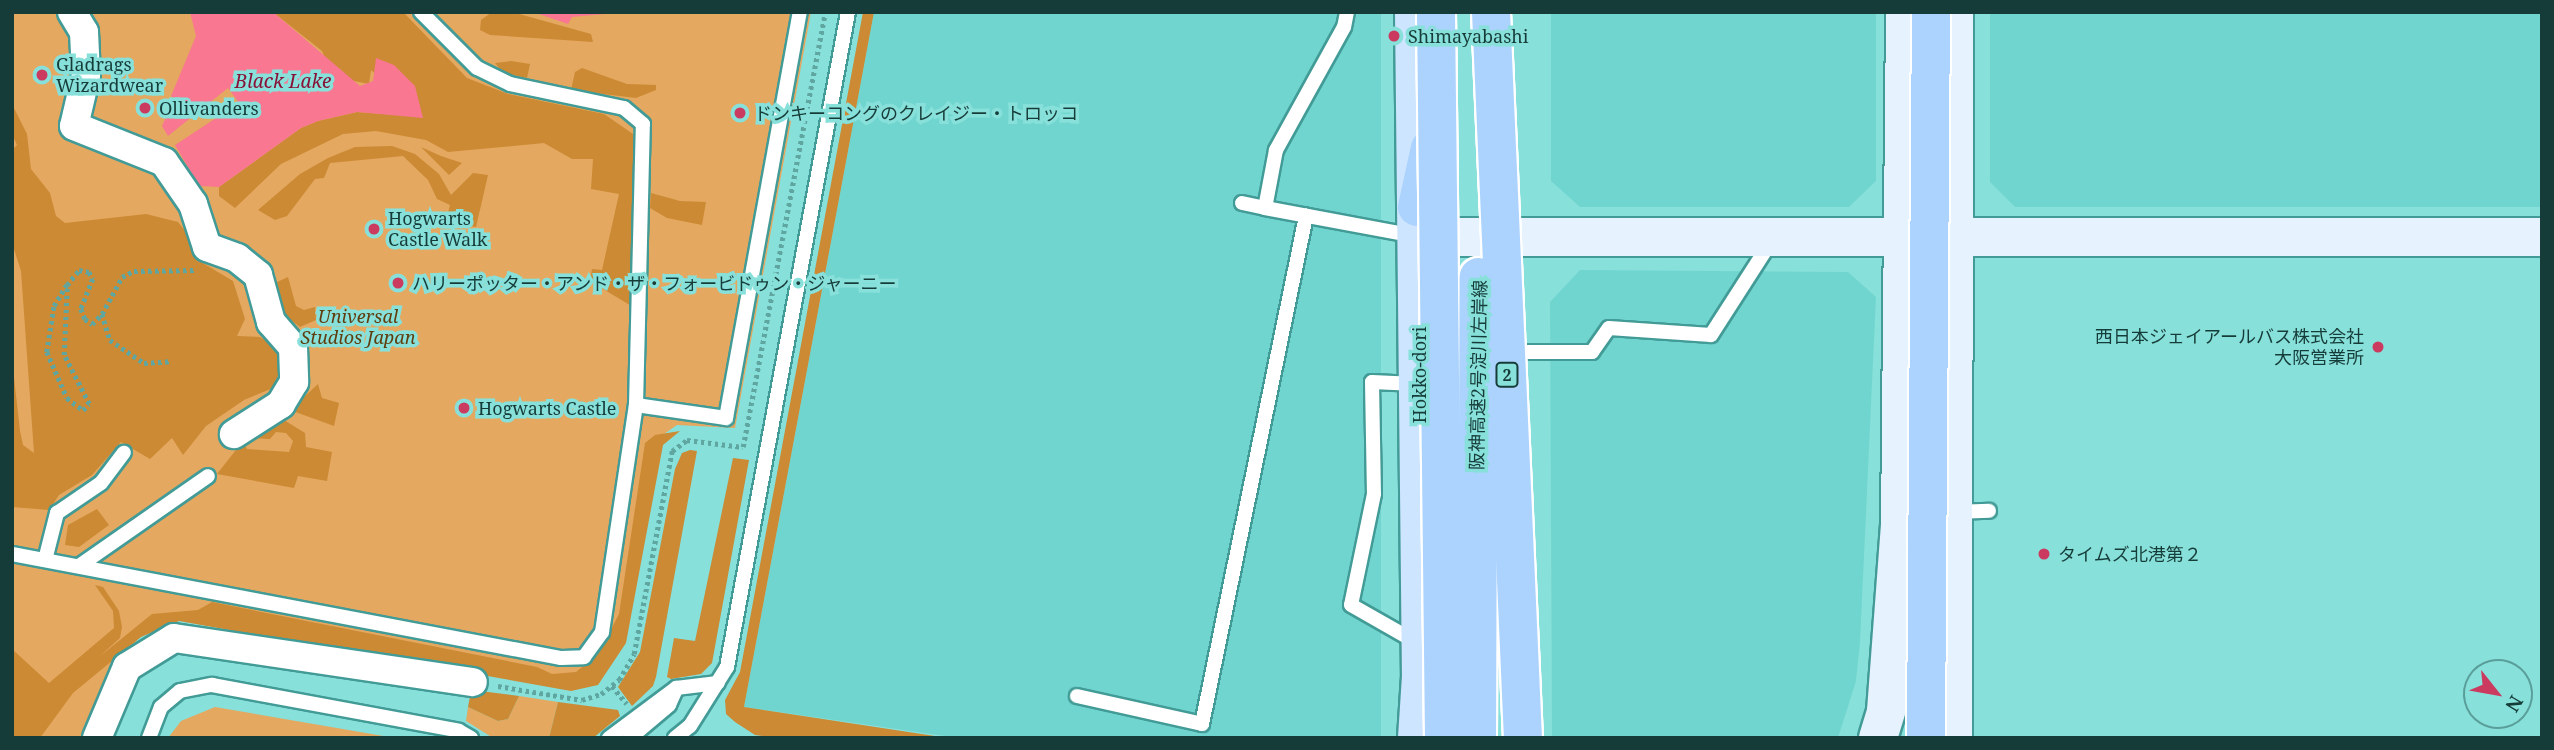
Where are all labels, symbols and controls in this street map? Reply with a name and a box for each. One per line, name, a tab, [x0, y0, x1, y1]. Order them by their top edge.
place label: Shimayabashi	[1408, 25, 1529, 47]
marker: Shimayabashi	[1386, 28, 1402, 44]
place label: Gladrags Wizardwear	[56, 54, 163, 96]
marker: Gladrags Wizardwear	[34, 67, 50, 83]
water label: Black Lake	[235, 71, 331, 93]
place label: Ollivanders	[159, 97, 259, 119]
marker: Ollivanders	[137, 100, 153, 116]
place label: ドンキーコングのクレイジー・トロッコ	[754, 102, 1078, 124]
marker: ドンキーコングのクレイジー・トロッコ	[732, 105, 748, 121]
place label: Hogwarts Castle Walk	[388, 208, 487, 250]
marker: Hogwarts Castle Walk	[366, 221, 382, 237]
place label: ハリーポッター・アンド・ザ・フォービドゥン・ジャーニー	[412, 272, 898, 294]
marker: ハリーポッター・アンド・ザ・フォービドゥン・ジャーニー	[390, 275, 406, 291]
street label: 阪神高速2号淀川左岸線	[1466, 280, 1490, 470]
park label: Universal Studios Japan	[301, 306, 415, 348]
street label: Hokko-dori	[1408, 326, 1430, 424]
place label: 西日本ジェイアールバス株式会社 大阪営業所	[2095, 326, 2364, 368]
marker: 西日本ジェイアールバス株式会社 大阪営業所	[2370, 339, 2386, 355]
road number: 2	[1495, 362, 1519, 388]
place label: Hogwarts Castle	[478, 397, 616, 419]
marker: Hogwarts Castle	[456, 400, 472, 416]
place label: タイムズ北港第２	[2058, 543, 2202, 565]
marker: タイムズ北港第２	[2036, 546, 2052, 562]
north arrow	[2463, 659, 2533, 729]
text: N	[2499, 691, 2529, 717]

